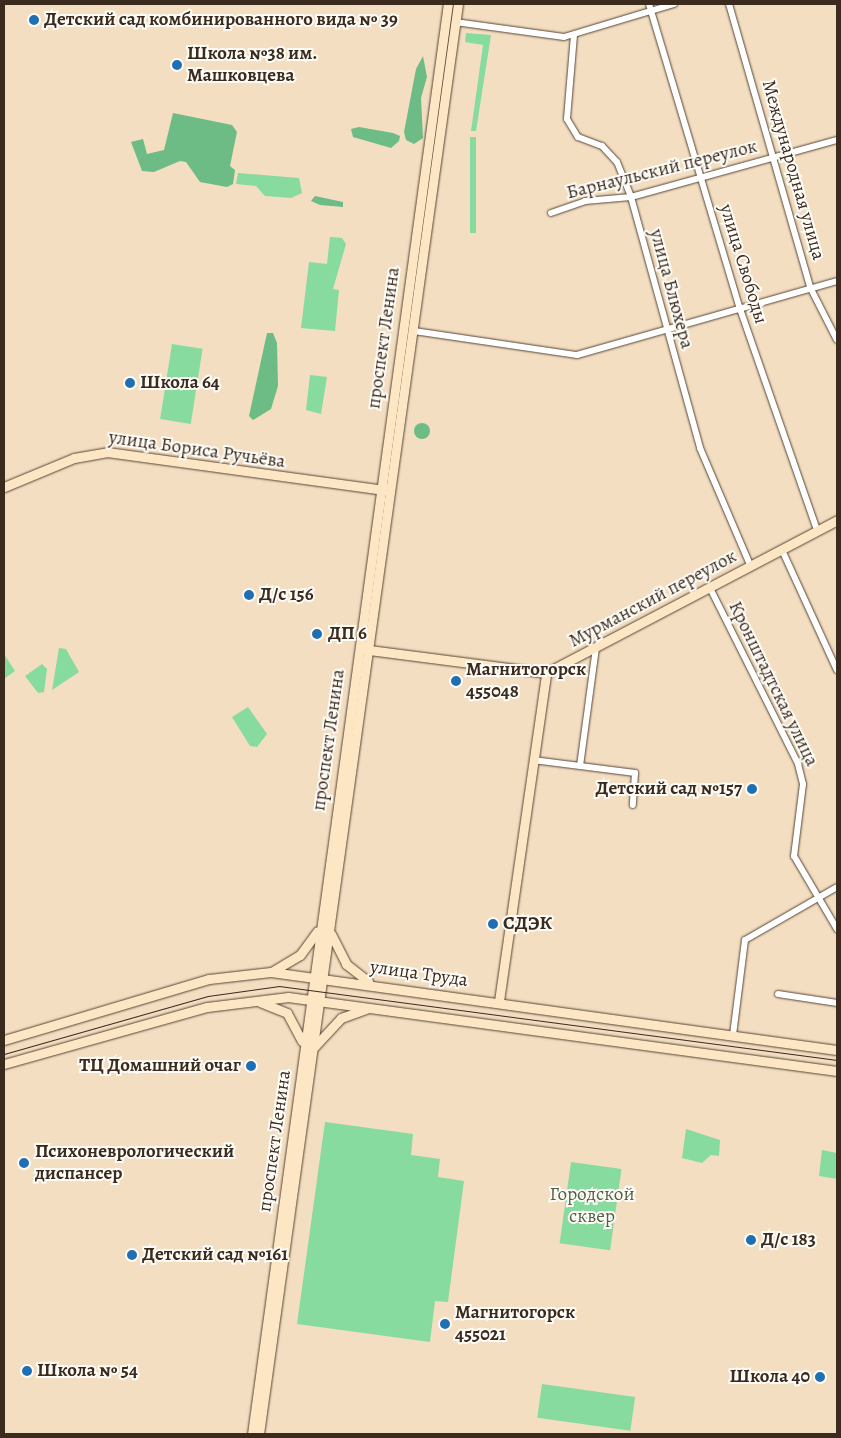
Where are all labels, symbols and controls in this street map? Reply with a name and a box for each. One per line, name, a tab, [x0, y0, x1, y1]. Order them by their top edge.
place label: Детский сад комбинированного вида № 39	[44, 9, 398, 31]
marker: Детский сад комбинированного вида № 39	[28, 14, 40, 26]
place label: Школа №38 им. Машковцева	[187, 43, 317, 87]
marker: Школа №38 им. Машковцева	[171, 59, 183, 71]
street label: Международная улица	[756, 77, 830, 263]
street label: Барнаульский переулок	[564, 135, 760, 205]
street label: улица Свободы	[714, 201, 772, 327]
street label: улица Блюхера	[644, 227, 698, 351]
street label: проспект Ленина	[363, 266, 405, 410]
place label: Школа 64	[140, 372, 220, 394]
marker: Школа 64	[124, 377, 136, 389]
street label: улица Бориса Ручьёва	[107, 426, 287, 474]
street label: Мурманский переулок	[565, 545, 741, 653]
place label: Д/с 156	[259, 584, 314, 606]
marker: Д/с 156	[243, 589, 255, 601]
street label: Кронштадтская улица	[723, 598, 823, 770]
place label: ДП 6	[328, 623, 367, 645]
marker: ДП 6	[310, 627, 324, 641]
place label: Магнитогорск 455048	[466, 659, 586, 703]
street label: проспект Ленина	[308, 668, 350, 812]
marker: Магнитогорск 455048	[450, 675, 462, 687]
place label: Детский сад №157	[596, 778, 742, 800]
marker: Детский сад №157	[746, 783, 758, 795]
place label: СДЭК	[503, 913, 552, 935]
marker: СДЭК	[487, 918, 499, 930]
street label: улица Труда	[369, 956, 469, 992]
place label: ТЦ Домашний очаг	[79, 1055, 241, 1077]
marker: ТЦ Домашний очаг	[245, 1060, 257, 1072]
street label: проспект Ленина	[254, 1069, 296, 1213]
place label: Психоневрологический диспансер	[35, 1141, 234, 1185]
marker: Психоневрологический диспансер	[17, 1156, 31, 1170]
park label: Городской сквер	[549, 1184, 635, 1228]
place label: Д/с 183	[761, 1229, 816, 1251]
marker: Д/с 183	[745, 1234, 757, 1246]
place label: Детский сад №161	[142, 1244, 288, 1266]
marker: Детский сад №161	[126, 1249, 138, 1261]
place label: Магнитогорск 455021	[455, 1302, 575, 1346]
marker: Магнитогорск 455021	[439, 1318, 451, 1330]
place label: Школа № 54	[37, 1360, 138, 1382]
marker: Школа № 54	[21, 1365, 33, 1377]
place label: Школа 40	[730, 1366, 810, 1388]
marker: Школа 40	[814, 1371, 826, 1383]

